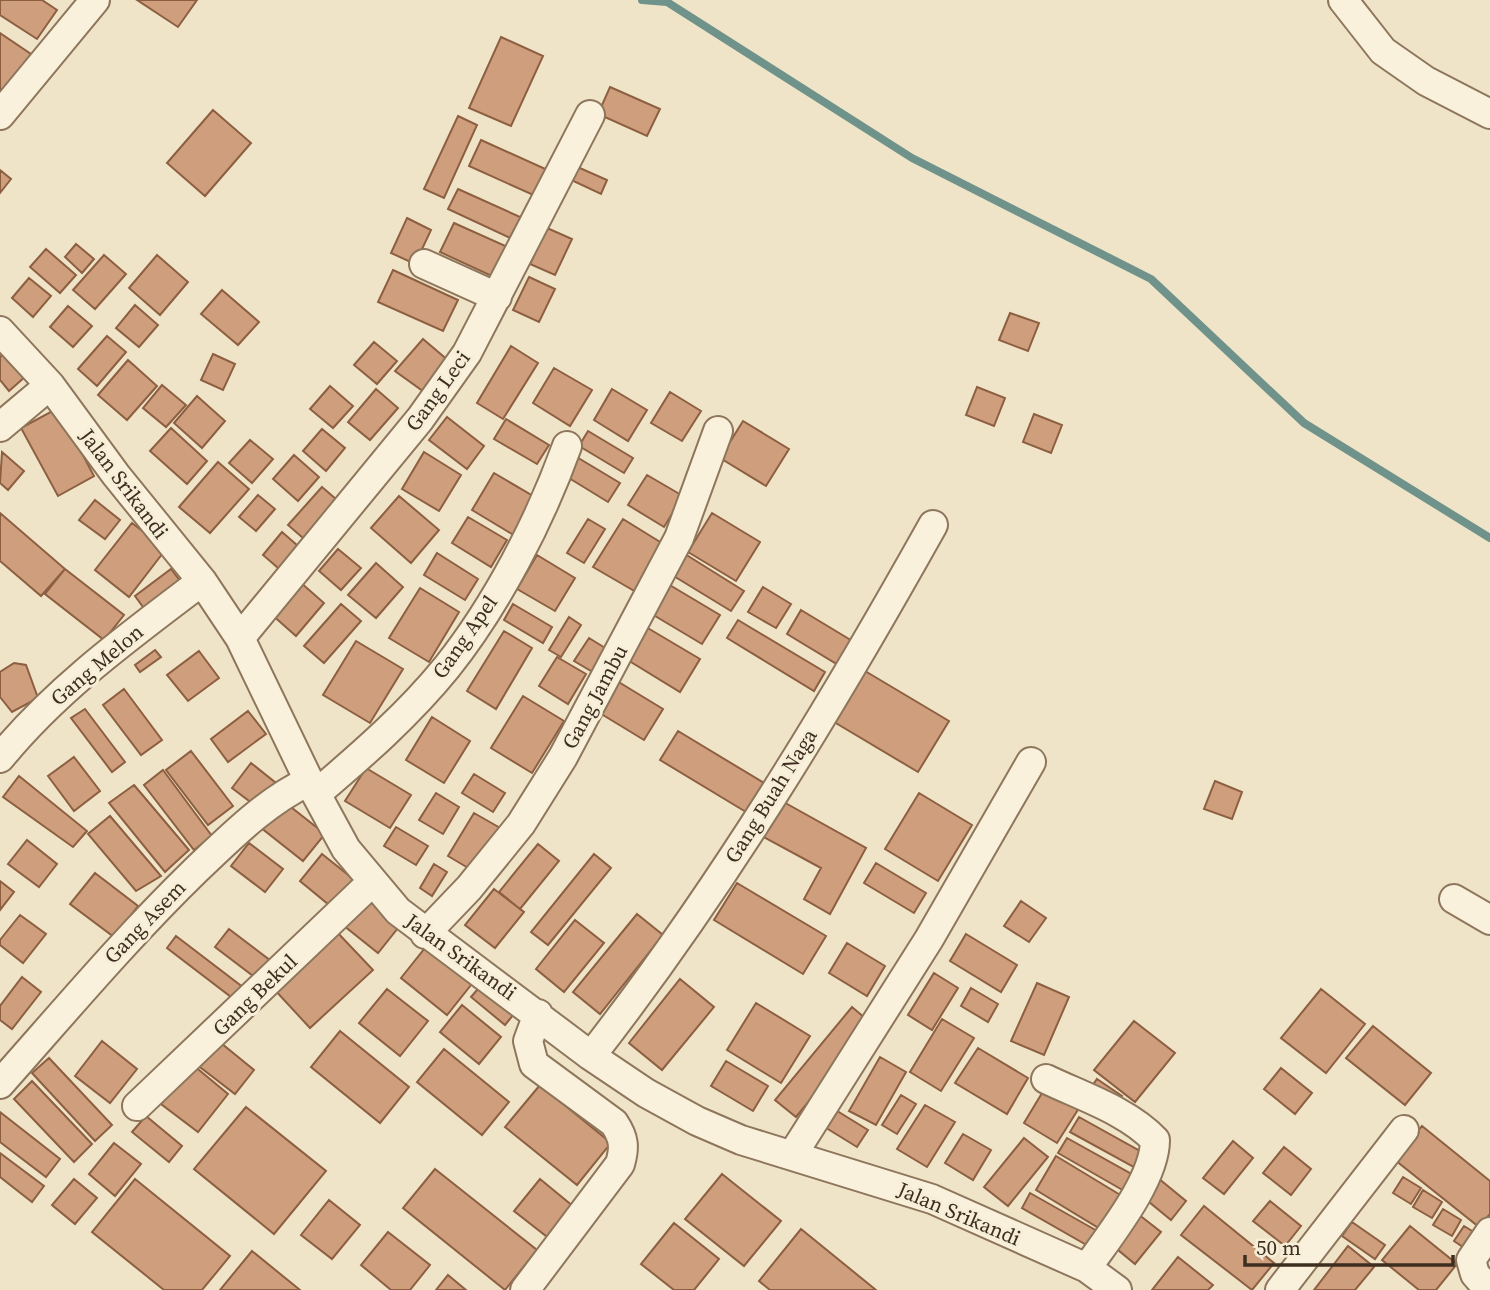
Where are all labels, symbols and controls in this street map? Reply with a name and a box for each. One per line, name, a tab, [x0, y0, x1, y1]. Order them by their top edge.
street label: Gang Leci	[398, 345, 477, 437]
street label: Jalan Srikandi	[73, 422, 175, 545]
street label: Gang Apel	[425, 589, 504, 684]
street label: Gang Melon	[44, 617, 149, 712]
street label: Gang Jambu	[555, 639, 634, 754]
street label: Gang Buah Naga	[718, 723, 824, 868]
street label: Gang Asem	[97, 873, 192, 970]
street label: Jalan Srikandi	[399, 906, 523, 1007]
street label: Gang Bekul	[206, 947, 303, 1042]
street label: Jalan Srikandi	[892, 1174, 1025, 1253]
scale bar	[1245, 1224, 1453, 1268]
text: 50 m	[1256, 1233, 1301, 1262]

